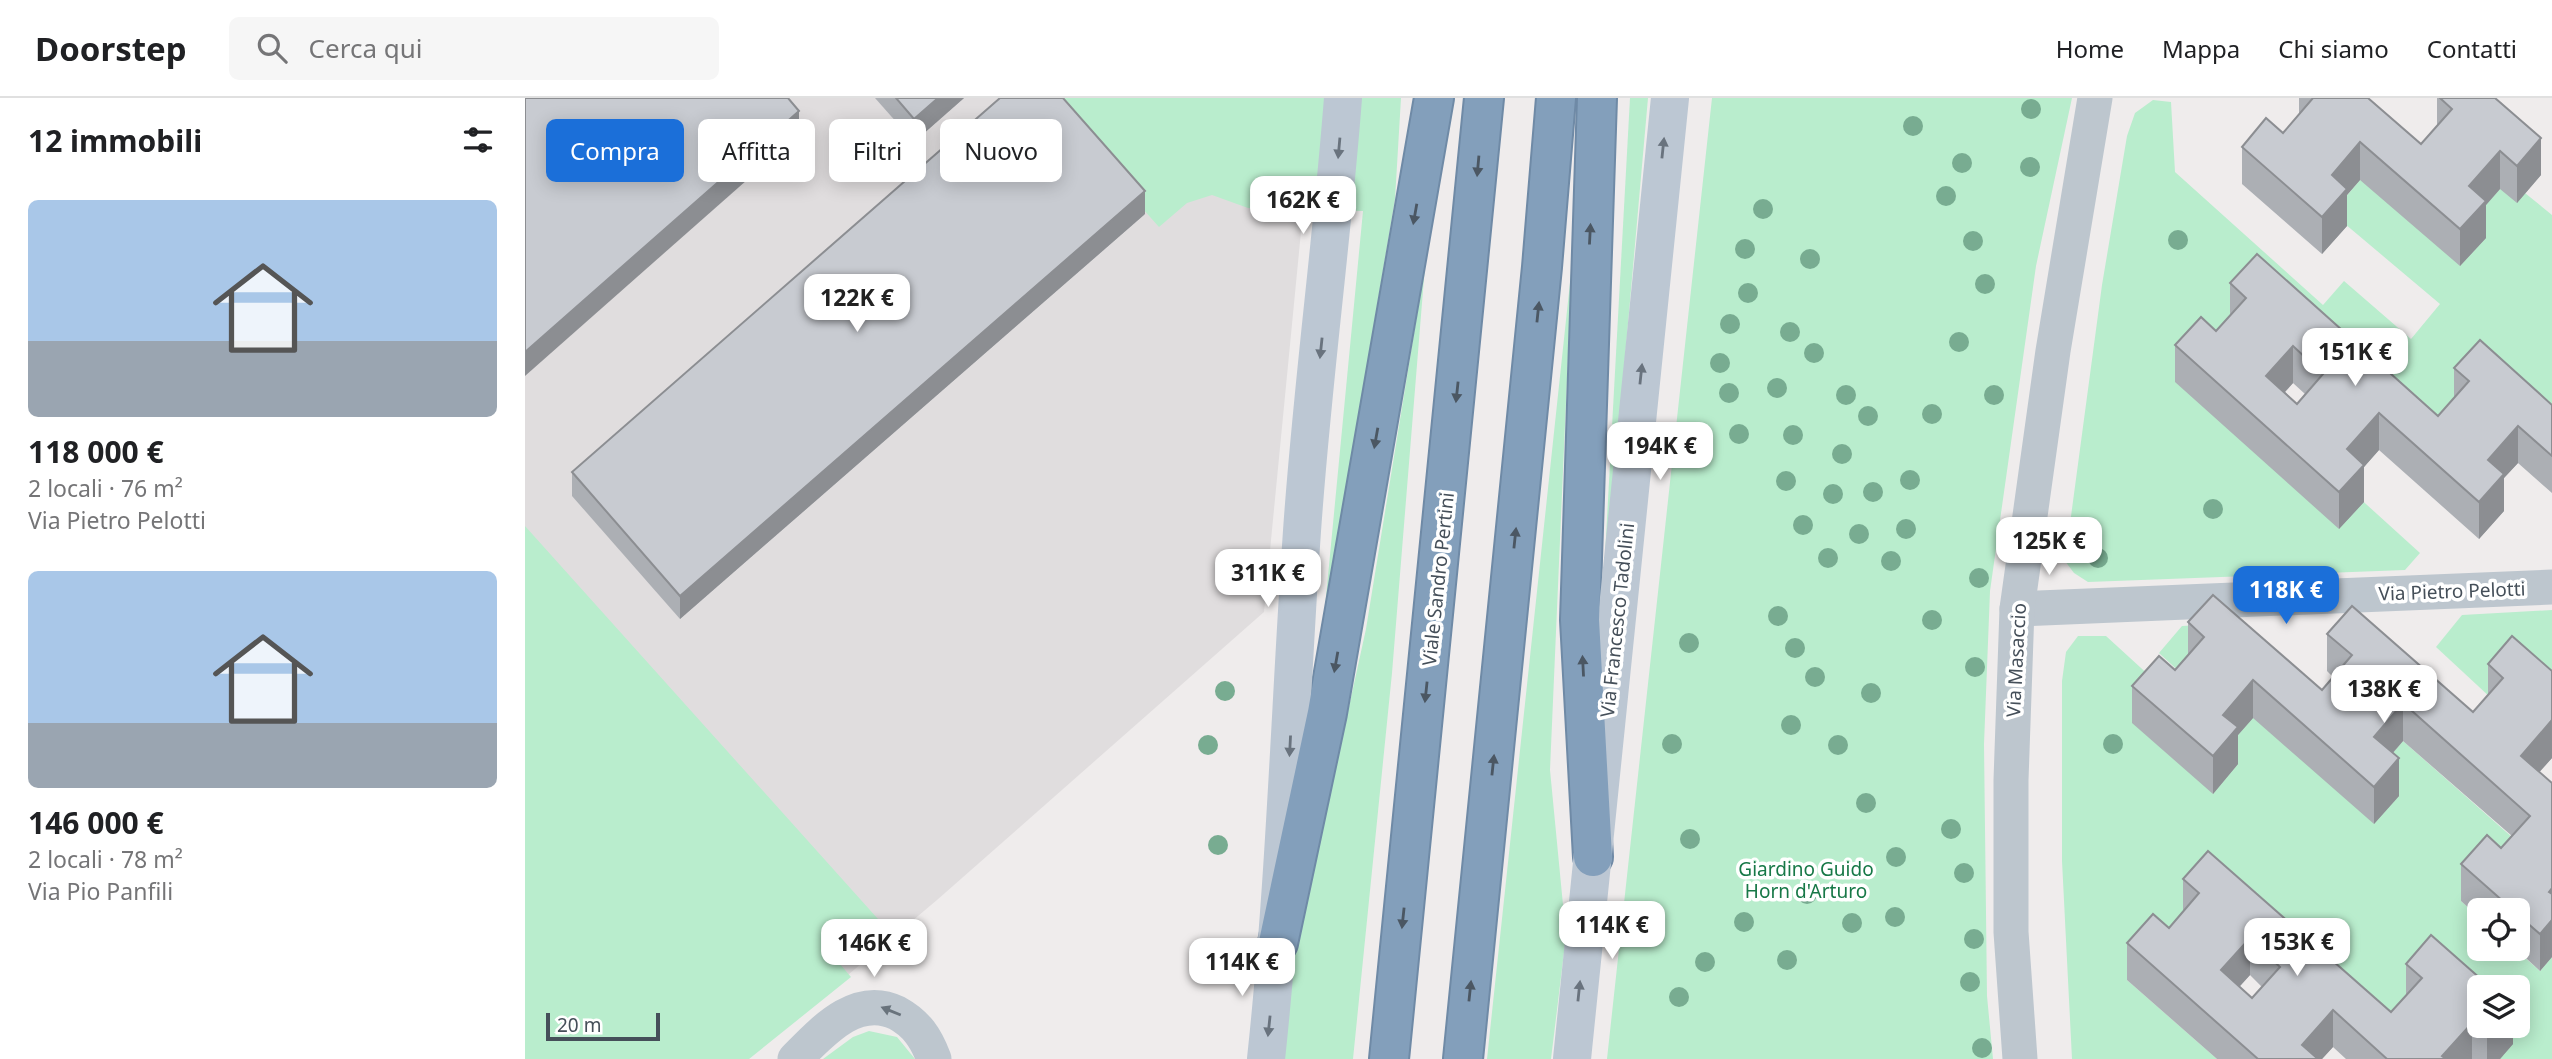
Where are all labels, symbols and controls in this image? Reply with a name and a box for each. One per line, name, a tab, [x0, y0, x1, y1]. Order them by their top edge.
search box	[229, 17, 719, 80]
text: Doorstep	[35, 26, 187, 71]
icon: search	[253, 29, 291, 67]
text: Cerca qui	[309, 30, 423, 66]
text: Home	[2056, 32, 2124, 65]
text: Mappa	[2162, 32, 2240, 65]
text: Chi siamo	[2278, 32, 2389, 65]
text: Contatti	[2427, 32, 2517, 65]
chip: Compra	[546, 119, 684, 182]
chip: Affitta	[698, 119, 815, 182]
chip: Filtri	[829, 119, 926, 182]
chip: Nuovo	[940, 119, 1062, 182]
text: 12 immobili	[28, 120, 202, 161]
icon: filters	[459, 121, 497, 159]
one-way arrow	[1333, 137, 1344, 159]
one-way arrow	[1658, 137, 1669, 159]
one-way arrow	[1472, 155, 1483, 177]
pin: 162K €	[1246, 176, 1360, 236]
text: 162K €	[1266, 183, 1340, 215]
one-way arrow	[1409, 203, 1420, 225]
one-way arrow	[1585, 223, 1596, 245]
icon: home	[200, 245, 326, 371]
pin: 122K €	[800, 274, 914, 334]
text: 122K €	[820, 281, 894, 313]
one-way arrow	[1533, 301, 1544, 323]
pin: 151K €	[2298, 328, 2412, 388]
text: 151K €	[2318, 335, 2392, 367]
one-way arrow	[1315, 337, 1326, 359]
one-way arrow	[1636, 363, 1647, 385]
one-way arrow	[1451, 382, 1462, 404]
pin: 194K €	[1603, 422, 1717, 482]
one-way arrow	[1370, 427, 1381, 449]
text: 194K €	[1623, 429, 1697, 461]
text: 118 000 €	[28, 431, 164, 472]
text: 2 locali · 76 m²	[28, 472, 183, 504]
street label: Viale Sandro Pertini	[1416, 491, 1460, 667]
text: Via Pietro Pelotti	[28, 504, 206, 536]
pin: 125K €	[1992, 518, 2106, 577]
street label: Via Francesco Tadolini	[1594, 521, 1640, 719]
text: 125K €	[2012, 524, 2086, 556]
one-way arrow	[1510, 527, 1521, 549]
pin: 311K €	[1211, 550, 1325, 609]
text: 311K €	[1231, 556, 1305, 588]
pin: 118K €	[2229, 566, 2343, 626]
text: 118K €	[2249, 573, 2323, 605]
street label: Via Pietro Pelotti	[2378, 575, 2526, 607]
street label: Via Masaccio	[2000, 602, 2032, 718]
icon: home	[200, 616, 326, 742]
one-way arrow	[1331, 651, 1342, 673]
one-way arrow	[1577, 655, 1588, 677]
pin: 138K €	[2327, 666, 2441, 725]
text: 138K €	[2347, 672, 2421, 704]
one-way arrow	[1420, 681, 1431, 703]
one-way arrow	[1284, 735, 1295, 757]
one-way arrow	[1487, 754, 1498, 776]
text: 146 000 €	[28, 802, 164, 843]
text: 2 locali · 78 m²	[28, 843, 183, 875]
park label: Giardino Guido Horn d'Arturo	[1738, 856, 1874, 904]
text: Via Pio Panfili	[28, 875, 173, 907]
map controls	[2467, 898, 2530, 1038]
button: locate	[2467, 898, 2530, 961]
pin: 114K €	[1555, 902, 1669, 961]
one-way arrow	[1397, 907, 1408, 929]
text: 114K €	[1575, 908, 1649, 940]
pin: 153K €	[2240, 918, 2354, 978]
pin: 146K €	[817, 920, 931, 979]
text: 153K €	[2260, 925, 2334, 957]
text: 146K €	[837, 926, 911, 958]
pin: 114K €	[1185, 939, 1299, 998]
text: 114K €	[1205, 945, 1279, 977]
button: layers	[2467, 975, 2530, 1038]
one-way arrow	[1465, 980, 1476, 1002]
one-way arrow	[1574, 980, 1585, 1002]
one-way arrow	[880, 1006, 901, 1017]
scale bar	[546, 1010, 660, 1042]
text: 20 m	[557, 1012, 601, 1038]
one-way arrow	[1263, 1015, 1274, 1037]

